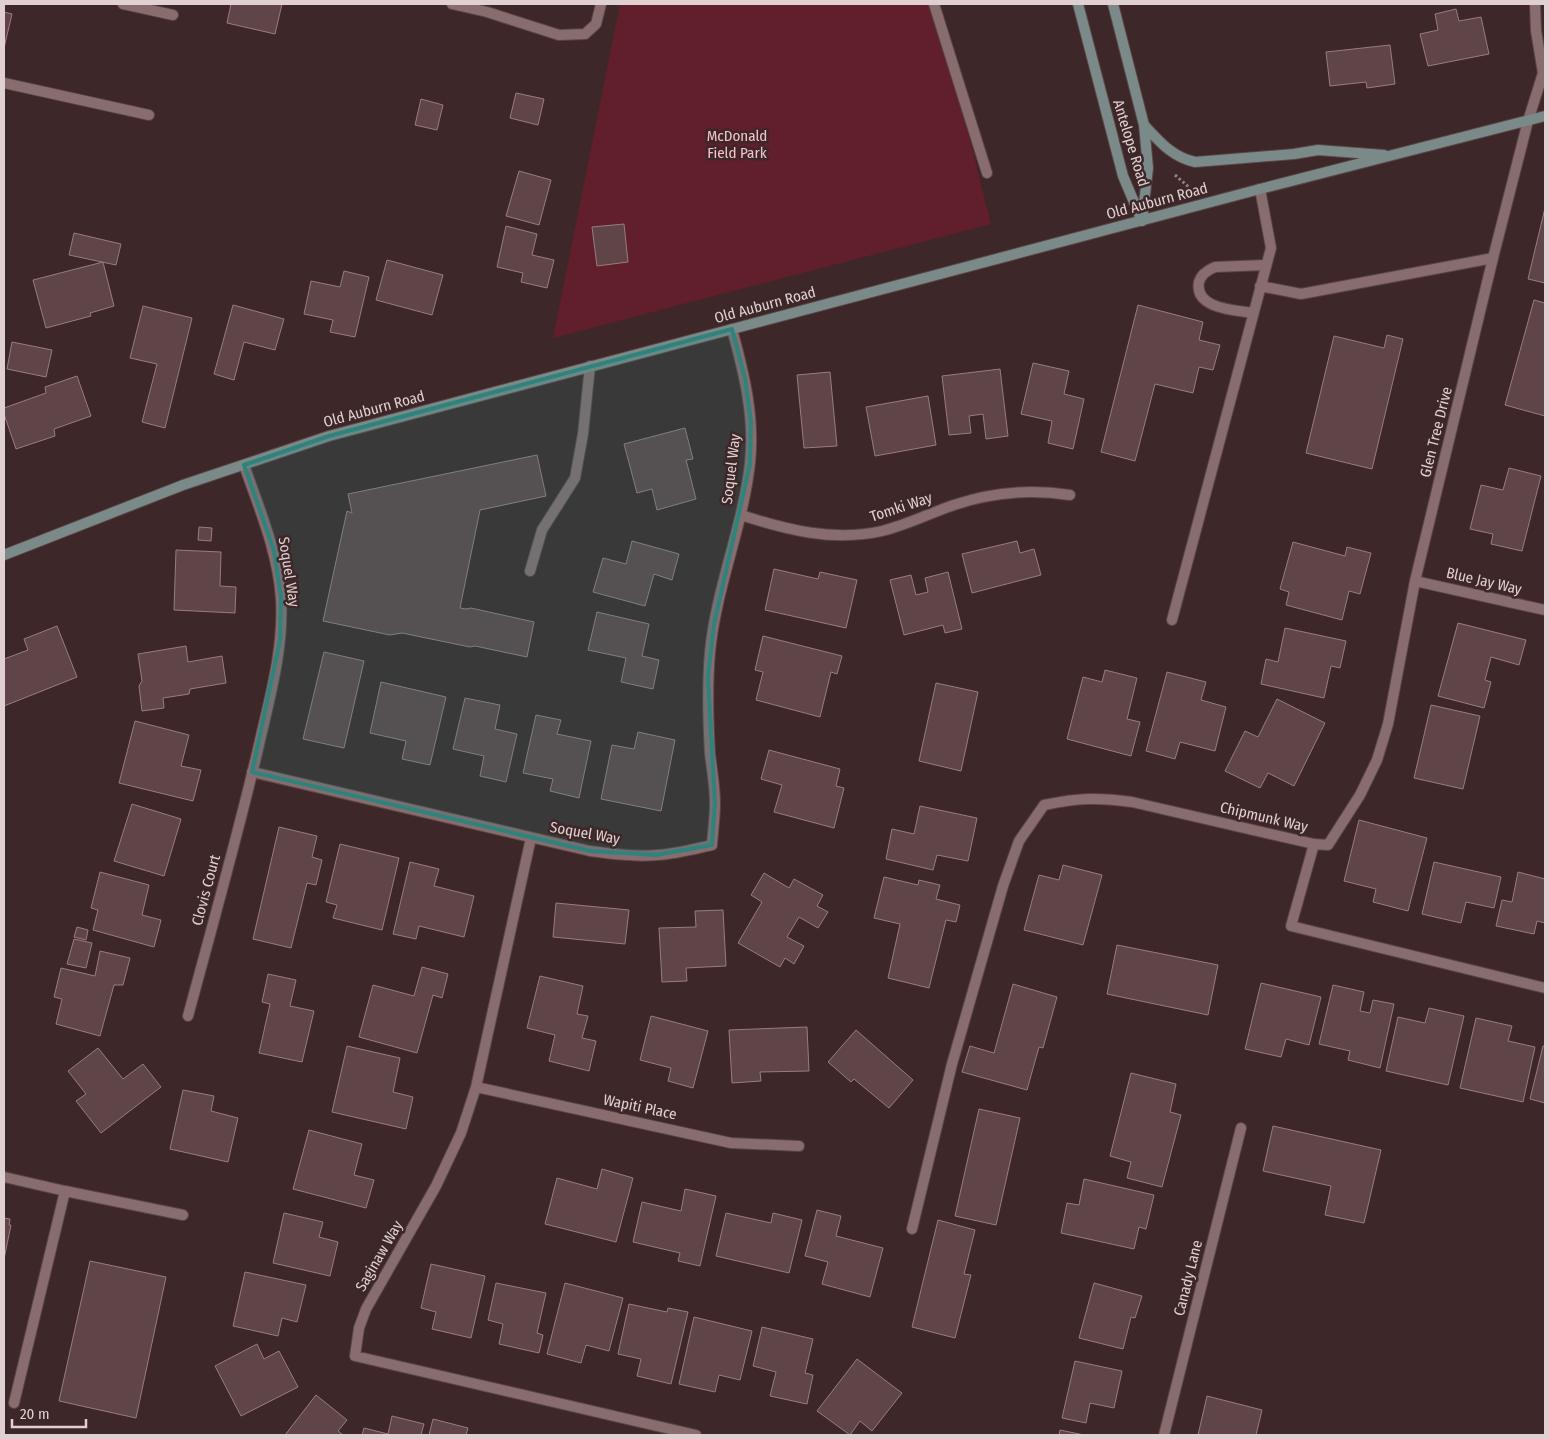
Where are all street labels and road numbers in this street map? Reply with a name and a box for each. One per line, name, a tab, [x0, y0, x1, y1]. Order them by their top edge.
street label: Antelope Road	[1109, 97, 1153, 189]
street label: Old Auburn Road	[1104, 179, 1210, 223]
street label: Old Auburn Road	[712, 283, 818, 327]
street label: Glen Tree Drive	[1416, 385, 1456, 479]
street label: Old Auburn Road	[321, 387, 427, 431]
street label: Soquel Way	[718, 433, 744, 505]
street label: Tomki Way	[868, 488, 935, 526]
street label: Soquel Way	[275, 536, 303, 609]
street label: Blue Jay Way	[1444, 564, 1524, 598]
street label: Chipmunk Way	[1218, 798, 1310, 836]
street label: Soquel Way	[549, 818, 622, 848]
street label: Clovis Court	[188, 852, 224, 927]
street label: Wapiti Place	[602, 1090, 678, 1124]
street label: Saginaw Way	[352, 1217, 407, 1295]
street label: Canady Lane	[1170, 1238, 1206, 1318]

